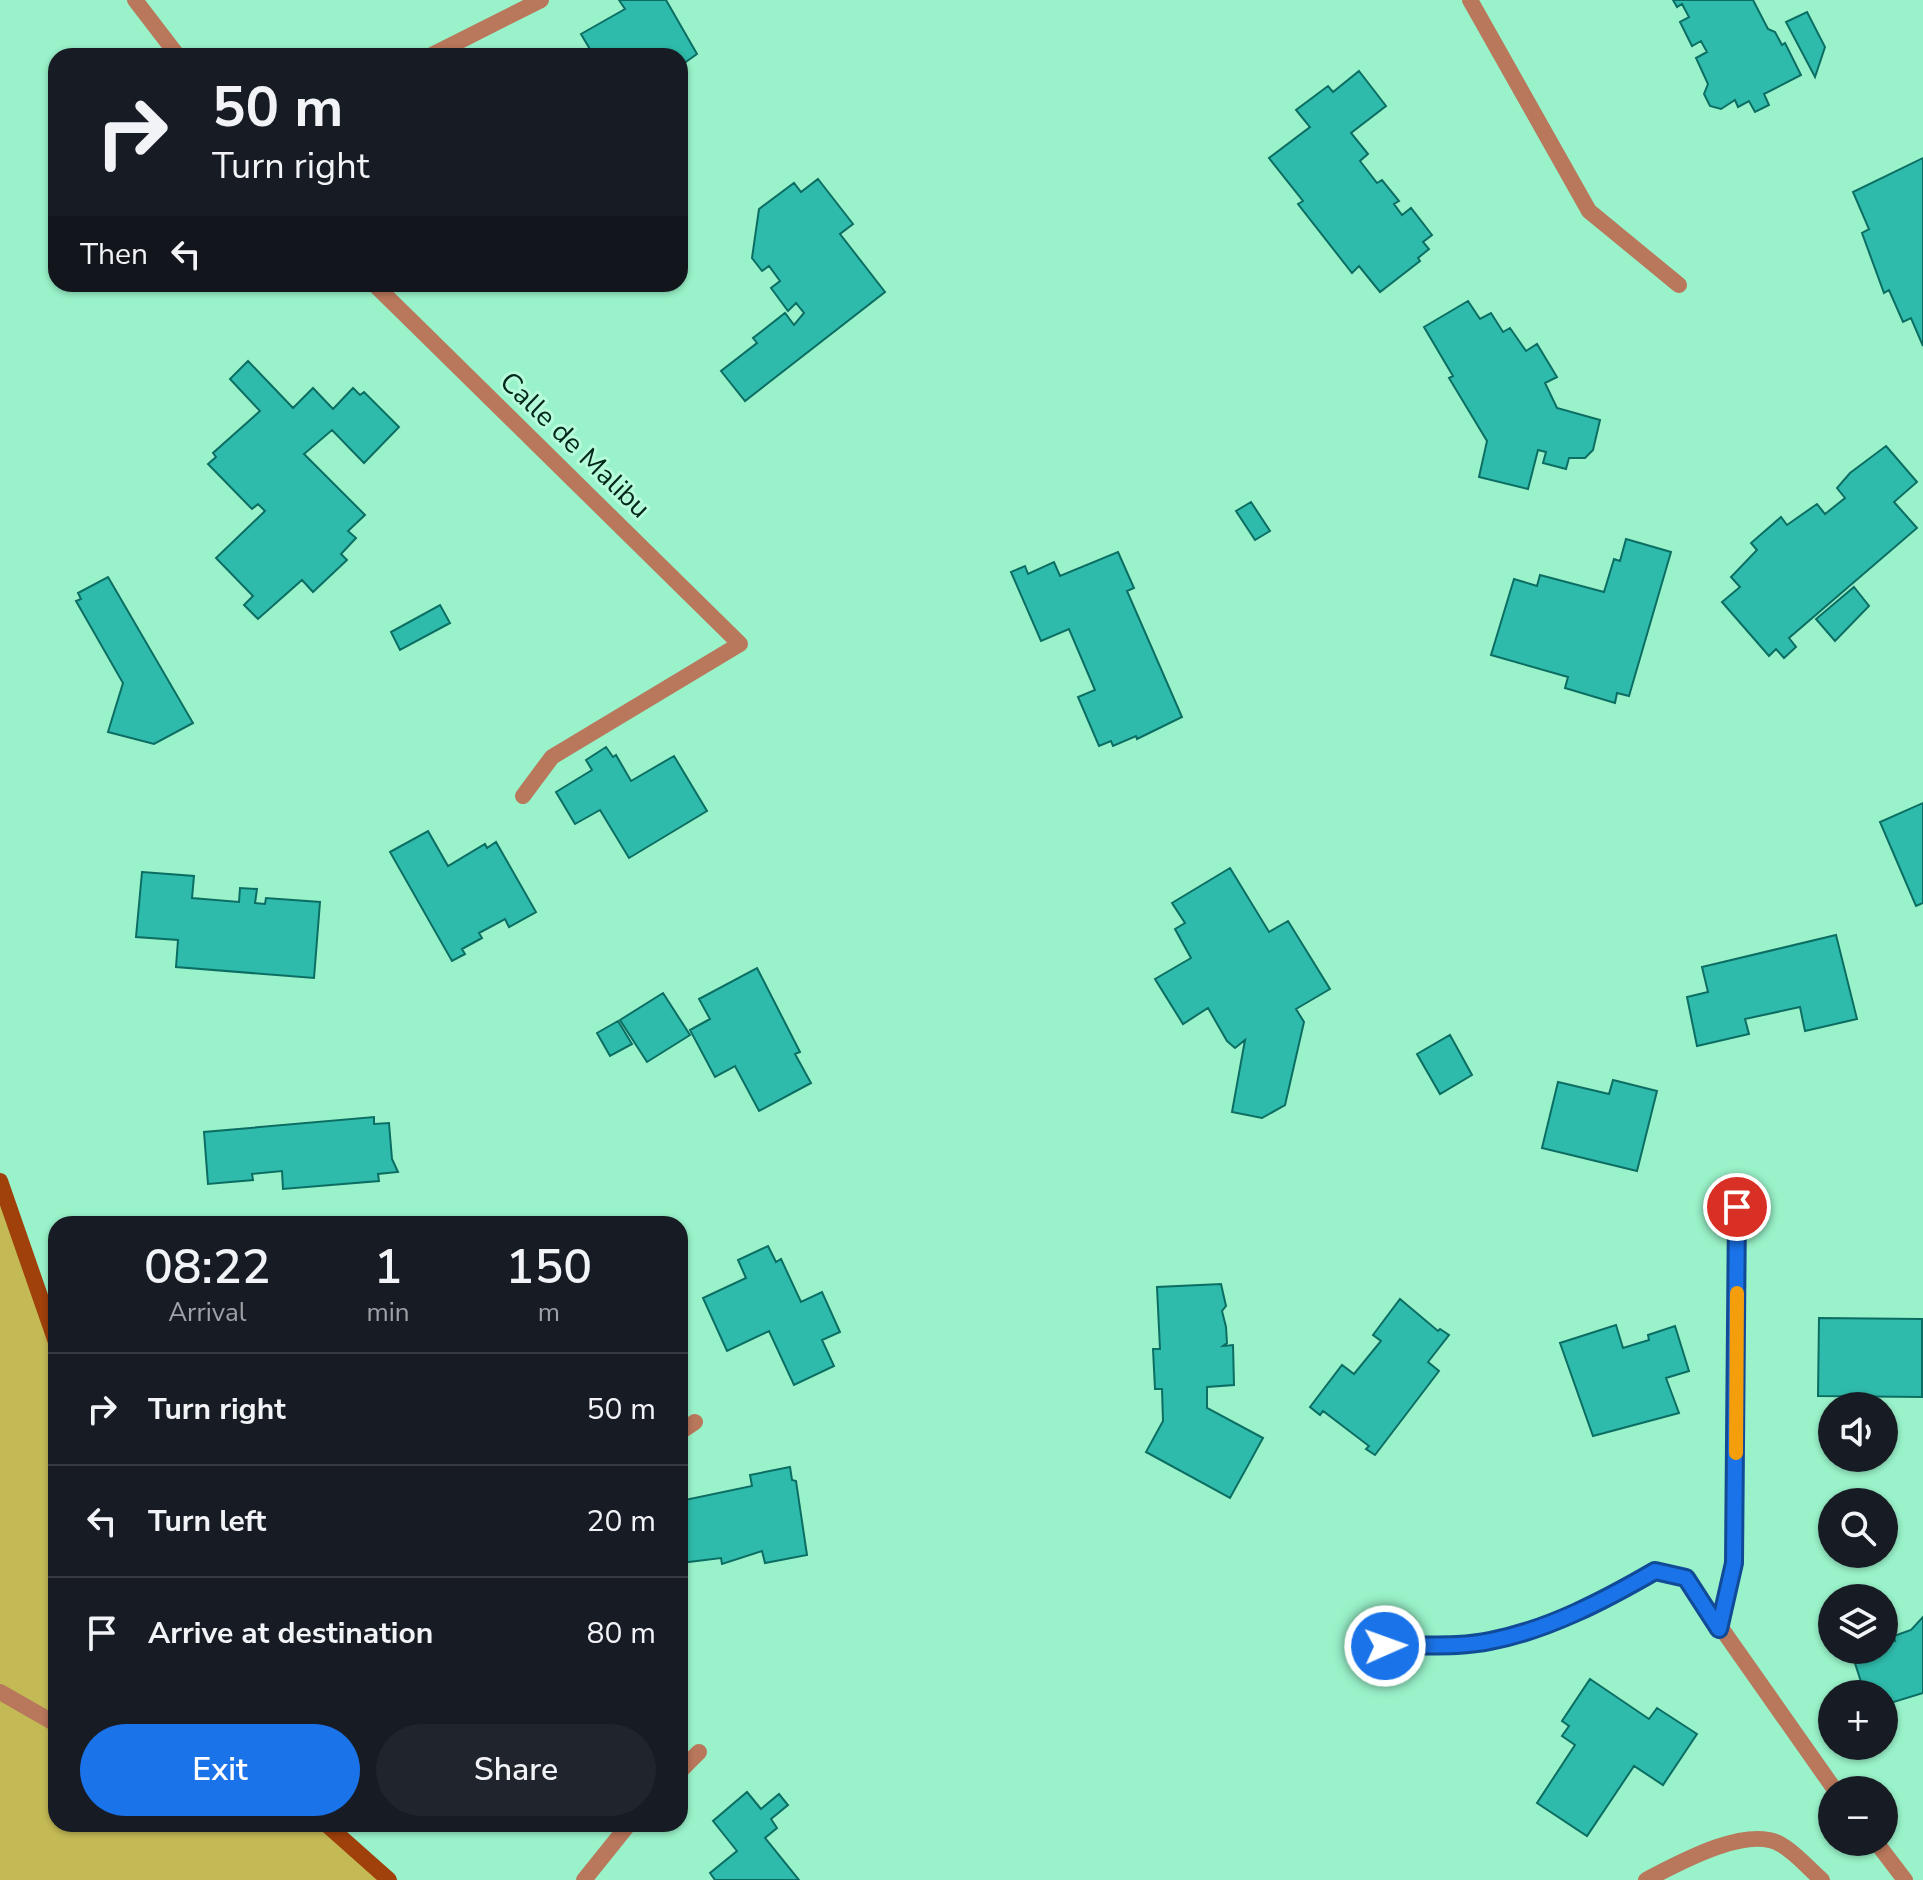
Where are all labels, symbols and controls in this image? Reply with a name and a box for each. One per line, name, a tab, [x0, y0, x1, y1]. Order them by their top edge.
text: 50 m	[212, 69, 343, 146]
icon: right	[80, 80, 184, 184]
text: Turn right	[212, 142, 369, 191]
icon: left	[164, 232, 208, 276]
text: Then	[80, 234, 148, 275]
street label: Calle de Malibu	[491, 363, 659, 527]
pin	[1703, 1173, 1771, 1241]
icon: arrive	[1715, 1185, 1759, 1229]
text: 08:22	[144, 1234, 271, 1300]
text: 1	[374, 1234, 402, 1300]
text: 150	[506, 1234, 592, 1300]
text: Arrival	[168, 1295, 246, 1330]
text: min	[367, 1295, 410, 1330]
text: m	[538, 1295, 560, 1330]
icon: right	[80, 1387, 124, 1431]
text: Turn right	[148, 1389, 286, 1430]
text: 50 m	[587, 1389, 656, 1430]
map controls	[1818, 1392, 1898, 1856]
button: sound	[1818, 1392, 1898, 1472]
button: search	[1818, 1488, 1898, 1568]
icon: left	[80, 1499, 124, 1543]
text: Turn left	[148, 1501, 266, 1542]
text: 20 m	[587, 1501, 656, 1542]
button: layers	[1818, 1584, 1898, 1664]
position arrow	[1343, 1604, 1427, 1688]
icon: arrive	[80, 1611, 124, 1655]
text: Arrive at destination	[148, 1613, 433, 1654]
text: 80 m	[587, 1613, 656, 1654]
button: +	[1818, 1680, 1898, 1760]
button: Exit	[80, 1724, 360, 1816]
button: Share	[376, 1724, 656, 1816]
button: −	[1818, 1776, 1898, 1856]

